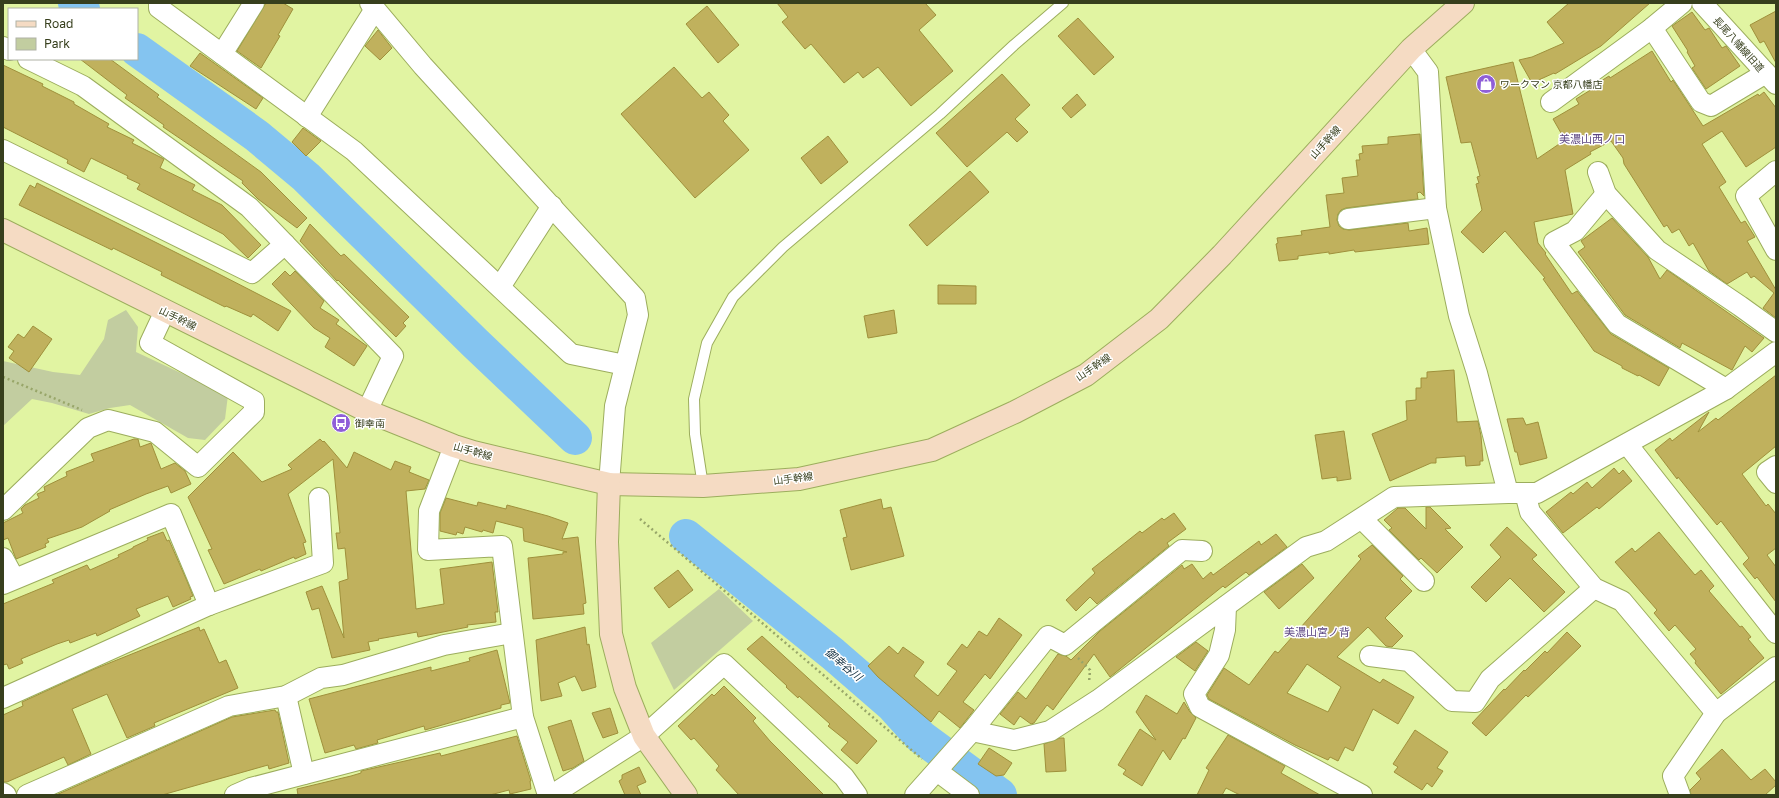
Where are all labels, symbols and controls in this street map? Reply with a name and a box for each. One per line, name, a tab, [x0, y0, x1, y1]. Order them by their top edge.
legend	[8, 8, 138, 60]
street label: 長尾八幡線旧道	[1711, 14, 1767, 74]
text: Road	[44, 16, 73, 31]
text: Park	[44, 36, 70, 51]
shop icon: ワークマン 京都八幡店	[1475, 73, 1497, 95]
place label: ワークマン 京都八幡店	[1500, 78, 1603, 90]
street label: 山手幹線	[1307, 123, 1343, 161]
district label: 美濃山西ノ口	[1559, 132, 1625, 145]
street label: 山手幹線	[157, 304, 199, 332]
street label: 山手幹線	[1073, 351, 1113, 383]
bus stop icon: 御幸南	[330, 412, 352, 434]
place label: 御幸南	[355, 417, 385, 429]
street label: 山手幹線	[452, 440, 494, 462]
street label: 山手幹線	[772, 470, 814, 486]
district label: 美濃山宮ノ背	[1284, 625, 1350, 638]
water label: 御幸谷川	[823, 645, 866, 684]

